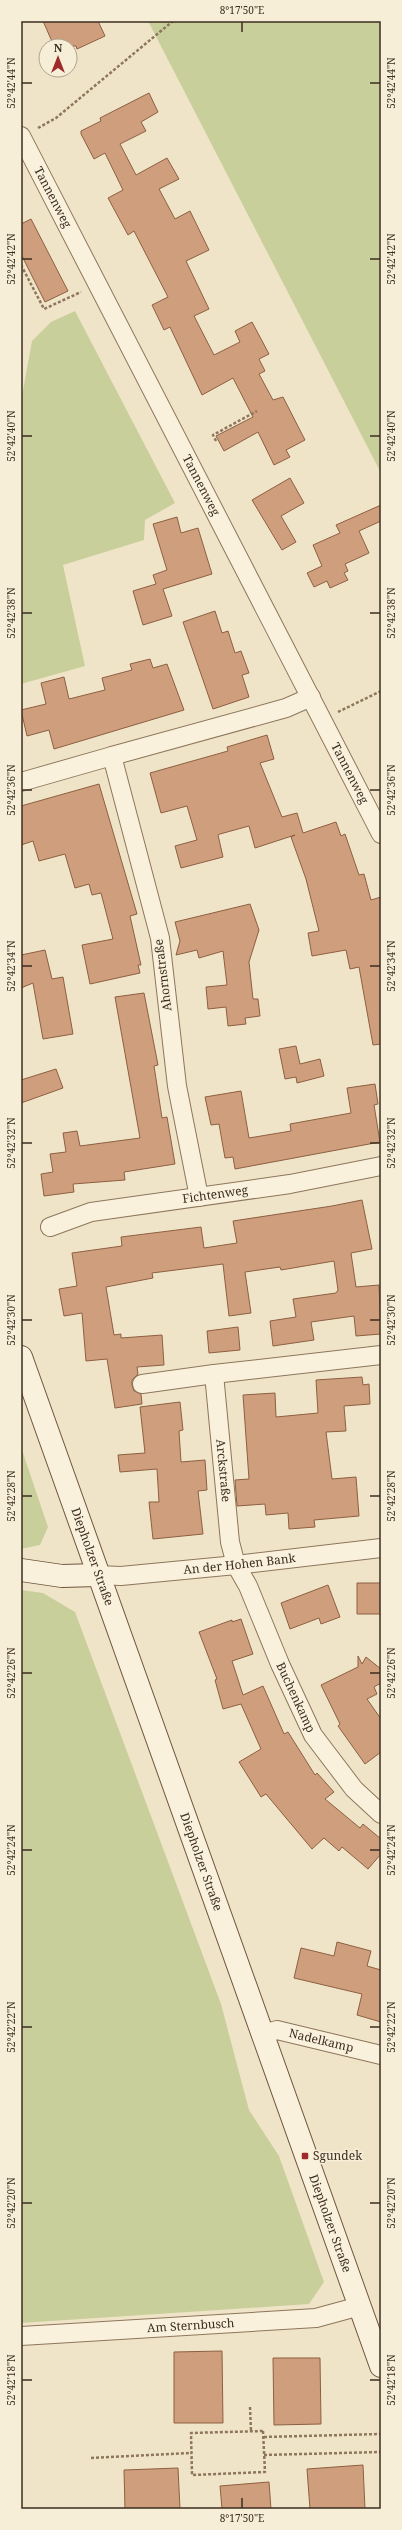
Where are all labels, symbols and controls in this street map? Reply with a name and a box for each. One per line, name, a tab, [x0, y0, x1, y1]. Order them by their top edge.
text: 8°17'50"E	[220, 3, 264, 17]
north arrow	[38, 38, 78, 78]
text: N	[54, 40, 63, 55]
text: 52°42'44"N	[4, 57, 18, 109]
text: 52°42'44"N	[384, 57, 398, 109]
street label: Tannenweg	[30, 164, 76, 231]
text: 52°42'42"N	[4, 233, 18, 285]
text: 52°42'42"N	[384, 233, 398, 285]
text: 52°42'40"N	[4, 410, 18, 462]
text: 52°42'40"N	[384, 410, 398, 462]
street label: Tannenweg	[179, 452, 225, 519]
text: 52°42'38"N	[4, 587, 18, 639]
text: 52°42'38"N	[384, 587, 398, 639]
street label: Tannenweg	[327, 739, 373, 807]
text: 52°42'36"N	[4, 764, 18, 816]
text: 52°42'36"N	[384, 764, 398, 816]
street label: Ahornstraße	[150, 938, 175, 1012]
text: 52°42'34"N	[4, 940, 18, 992]
text: 52°42'34"N	[384, 940, 398, 992]
text: 52°42'32"N	[4, 1117, 18, 1169]
text: 52°42'32"N	[384, 1117, 398, 1169]
street label: Fichtenweg	[181, 1181, 250, 1207]
text: 52°42'30"N	[4, 1294, 18, 1346]
text: 52°42'30"N	[384, 1294, 398, 1346]
street label: Arckstraße	[212, 1438, 235, 1503]
text: 52°42'28"N	[4, 1470, 18, 1522]
text: 52°42'28"N	[384, 1470, 398, 1522]
street label: Diepholzer Straße	[67, 1505, 118, 1608]
street label: An der Hohen Bank	[182, 1549, 297, 1578]
text: 52°42'26"N	[4, 1647, 18, 1699]
text: 52°42'26"N	[384, 1647, 398, 1699]
street label: Buchenkamp	[272, 1659, 320, 1735]
street label: Diepholzer Straße	[176, 1810, 227, 1913]
text: 52°42'24"N	[4, 1824, 18, 1876]
text: 52°42'24"N	[384, 1824, 398, 1876]
text: 52°42'22"N	[4, 2001, 18, 2053]
text: 52°42'22"N	[384, 2001, 398, 2053]
street label: Nadelkamp	[287, 2024, 355, 2056]
place label: Sgundek	[313, 2147, 363, 2164]
marker: Sgundek	[300, 2151, 310, 2161]
street label: Diepholzer Straße	[305, 2172, 356, 2275]
text: 52°42'20"N	[4, 2177, 18, 2229]
text: 52°42'20"N	[384, 2177, 398, 2229]
street label: Am Sternbusch	[146, 2314, 235, 2336]
text: 52°42'18"N	[4, 2354, 18, 2406]
text: 52°42'18"N	[384, 2354, 398, 2406]
text: 8°17'50"E	[220, 2511, 264, 2525]

